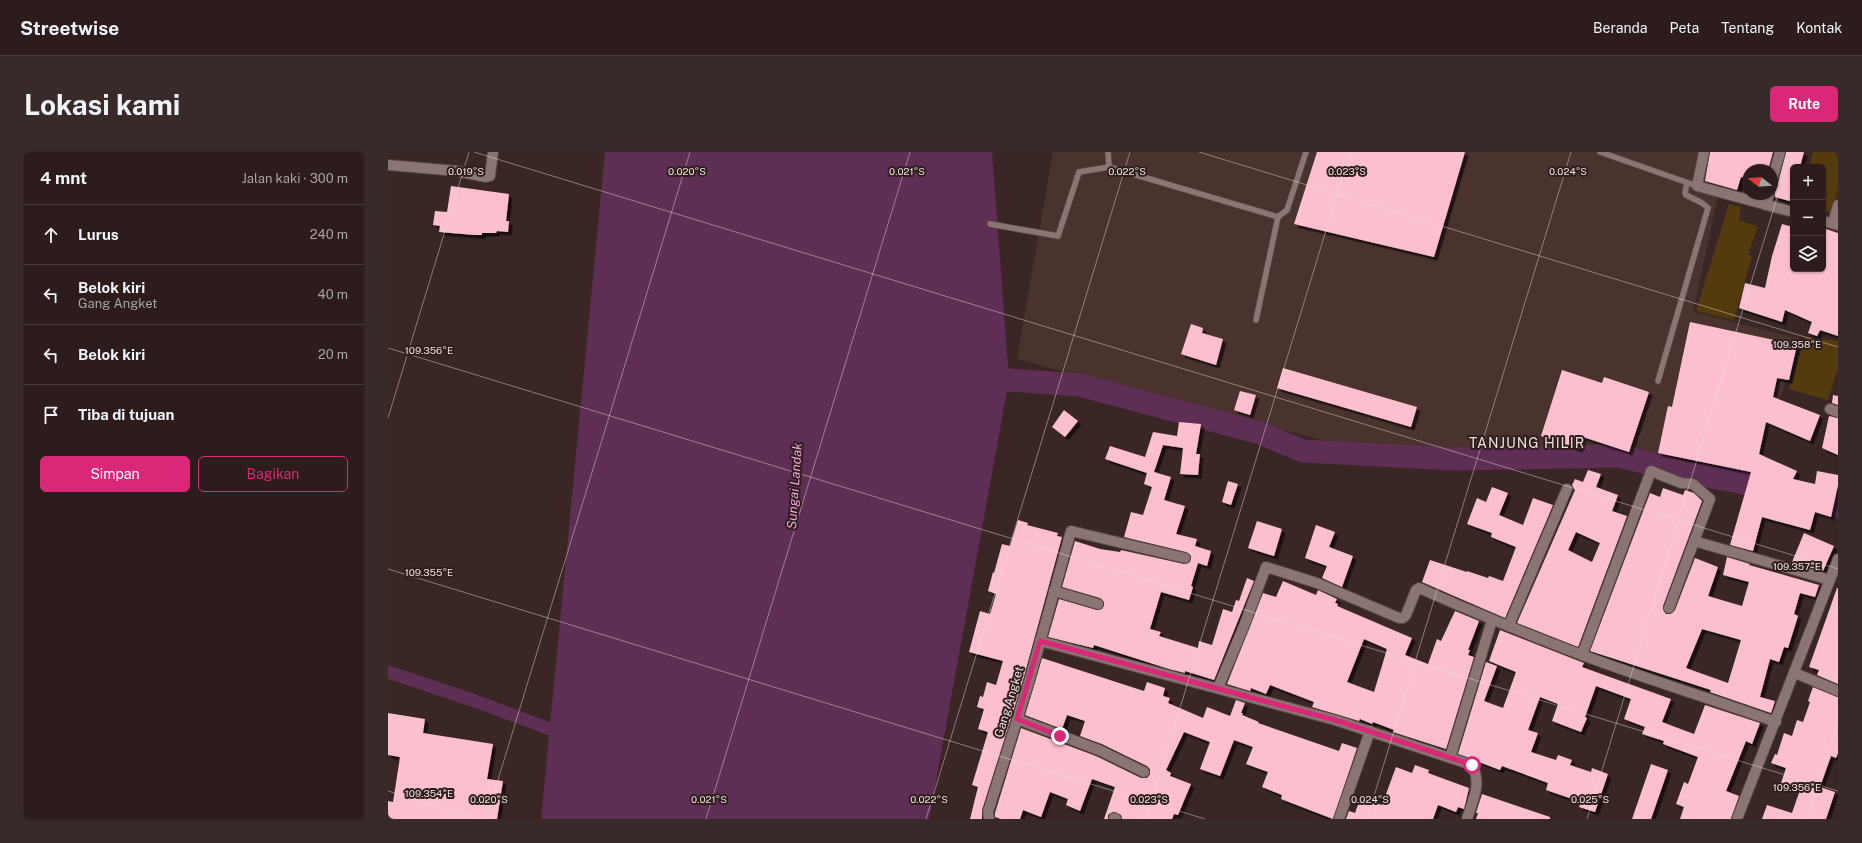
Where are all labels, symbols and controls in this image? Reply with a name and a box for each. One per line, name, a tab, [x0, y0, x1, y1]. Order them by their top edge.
text: Streetwise	[20, 17, 119, 39]
text: Beranda	[1593, 20, 1648, 36]
text: Peta	[1670, 20, 1699, 36]
text: Tentang	[1721, 20, 1774, 36]
text: Kontak	[1796, 20, 1842, 36]
button: Rute	[1770, 86, 1838, 122]
text: Lokasi kami	[24, 88, 180, 121]
north arrow	[1742, 164, 1778, 200]
map controls	[1790, 164, 1826, 272]
button: +	[1790, 164, 1826, 200]
text: 0.019°S	[448, 165, 484, 177]
text: 0.020°S	[668, 165, 706, 177]
text: 0.021°S	[889, 165, 925, 177]
text: 0.022°S	[1108, 165, 1146, 177]
text: 0.023°S	[1328, 165, 1366, 177]
text: 0.024°S	[1549, 165, 1587, 177]
text: 4 mnt	[40, 168, 87, 188]
text: Jalan kaki · 300 m	[242, 171, 348, 186]
button: −	[1790, 200, 1826, 236]
icon: ahead	[40, 224, 62, 246]
text: Lurus	[78, 226, 119, 243]
text: 240 m	[310, 227, 348, 242]
button: layers	[1790, 236, 1826, 272]
text: Belok kiri	[78, 279, 145, 296]
icon: left	[40, 284, 62, 306]
text: 40 m	[317, 287, 348, 302]
text: Gang Angket	[78, 296, 157, 311]
text: 109.358°E	[1773, 338, 1821, 350]
icon: left	[40, 344, 62, 366]
text: 109.356°E	[405, 344, 453, 356]
text: Belok kiri	[78, 346, 145, 363]
text: 20 m	[318, 347, 348, 362]
icon: arrive	[40, 404, 62, 426]
text: Tiba di tujuan	[78, 406, 174, 423]
district label: TANJUNG HILIR	[1469, 435, 1585, 451]
water label: Sungai Landak	[784, 442, 805, 530]
button: Simpan	[40, 456, 190, 492]
button: Bagikan	[198, 456, 348, 492]
text: 109.357°E	[1773, 560, 1821, 572]
text: 109.355°E	[405, 566, 453, 578]
street label: Gang Angket	[992, 665, 1027, 739]
route end	[1051, 727, 1069, 745]
route start	[1463, 756, 1481, 774]
text: 109.356°E	[1773, 781, 1821, 793]
text: 109.354°E	[405, 787, 453, 799]
text: 0.020°S	[470, 793, 508, 805]
text: 0.021°S	[691, 793, 727, 805]
text: 0.022°S	[910, 793, 948, 805]
text: 0.023°S	[1130, 793, 1168, 805]
text: 0.024°S	[1351, 793, 1389, 805]
text: 0.025°S	[1571, 793, 1609, 805]

